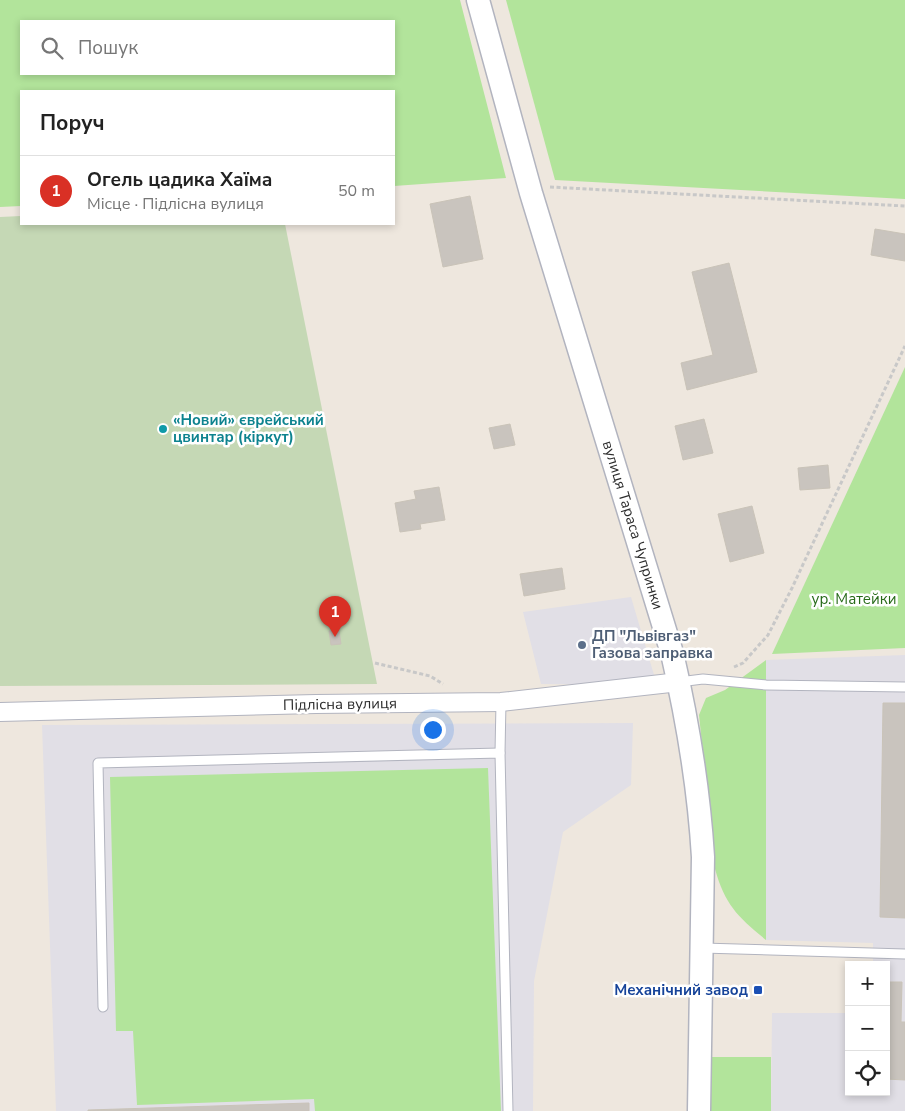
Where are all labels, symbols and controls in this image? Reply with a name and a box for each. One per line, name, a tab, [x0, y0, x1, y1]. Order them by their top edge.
search box	[20, 20, 395, 75]
icon: search	[38, 34, 66, 62]
text: Пошук	[78, 35, 138, 61]
text: Поруч	[40, 109, 105, 137]
text: Огель цадика Хаїма	[87, 167, 272, 193]
text: 1	[51, 180, 61, 202]
text: 50 m	[338, 180, 375, 202]
text: Місце · Підлісна вулиця	[87, 193, 264, 215]
place label: «Новий» єврейський цвинтар (кіркут)	[173, 410, 324, 447]
marker: «Новий» єврейський цвинтар (кіркут)	[157, 423, 169, 435]
street label: вулиця Тараса Чупринки	[598, 438, 668, 612]
park label: ур. Матейки	[812, 589, 896, 609]
pin: 1	[319, 596, 351, 637]
place label: ДП "Львівгаз" Газова заправка	[592, 626, 713, 663]
marker: ДП "Львівгаз" Газова заправка	[576, 639, 588, 651]
street label: Підлісна вулиця	[283, 693, 397, 715]
your location	[420, 717, 446, 743]
map controls	[845, 961, 890, 1096]
button: +	[845, 961, 890, 1006]
place label: Механічний завод	[614, 980, 748, 1000]
marker: Механічний завод	[752, 984, 764, 996]
button: −	[845, 1006, 890, 1051]
button: locate	[845, 1051, 890, 1096]

